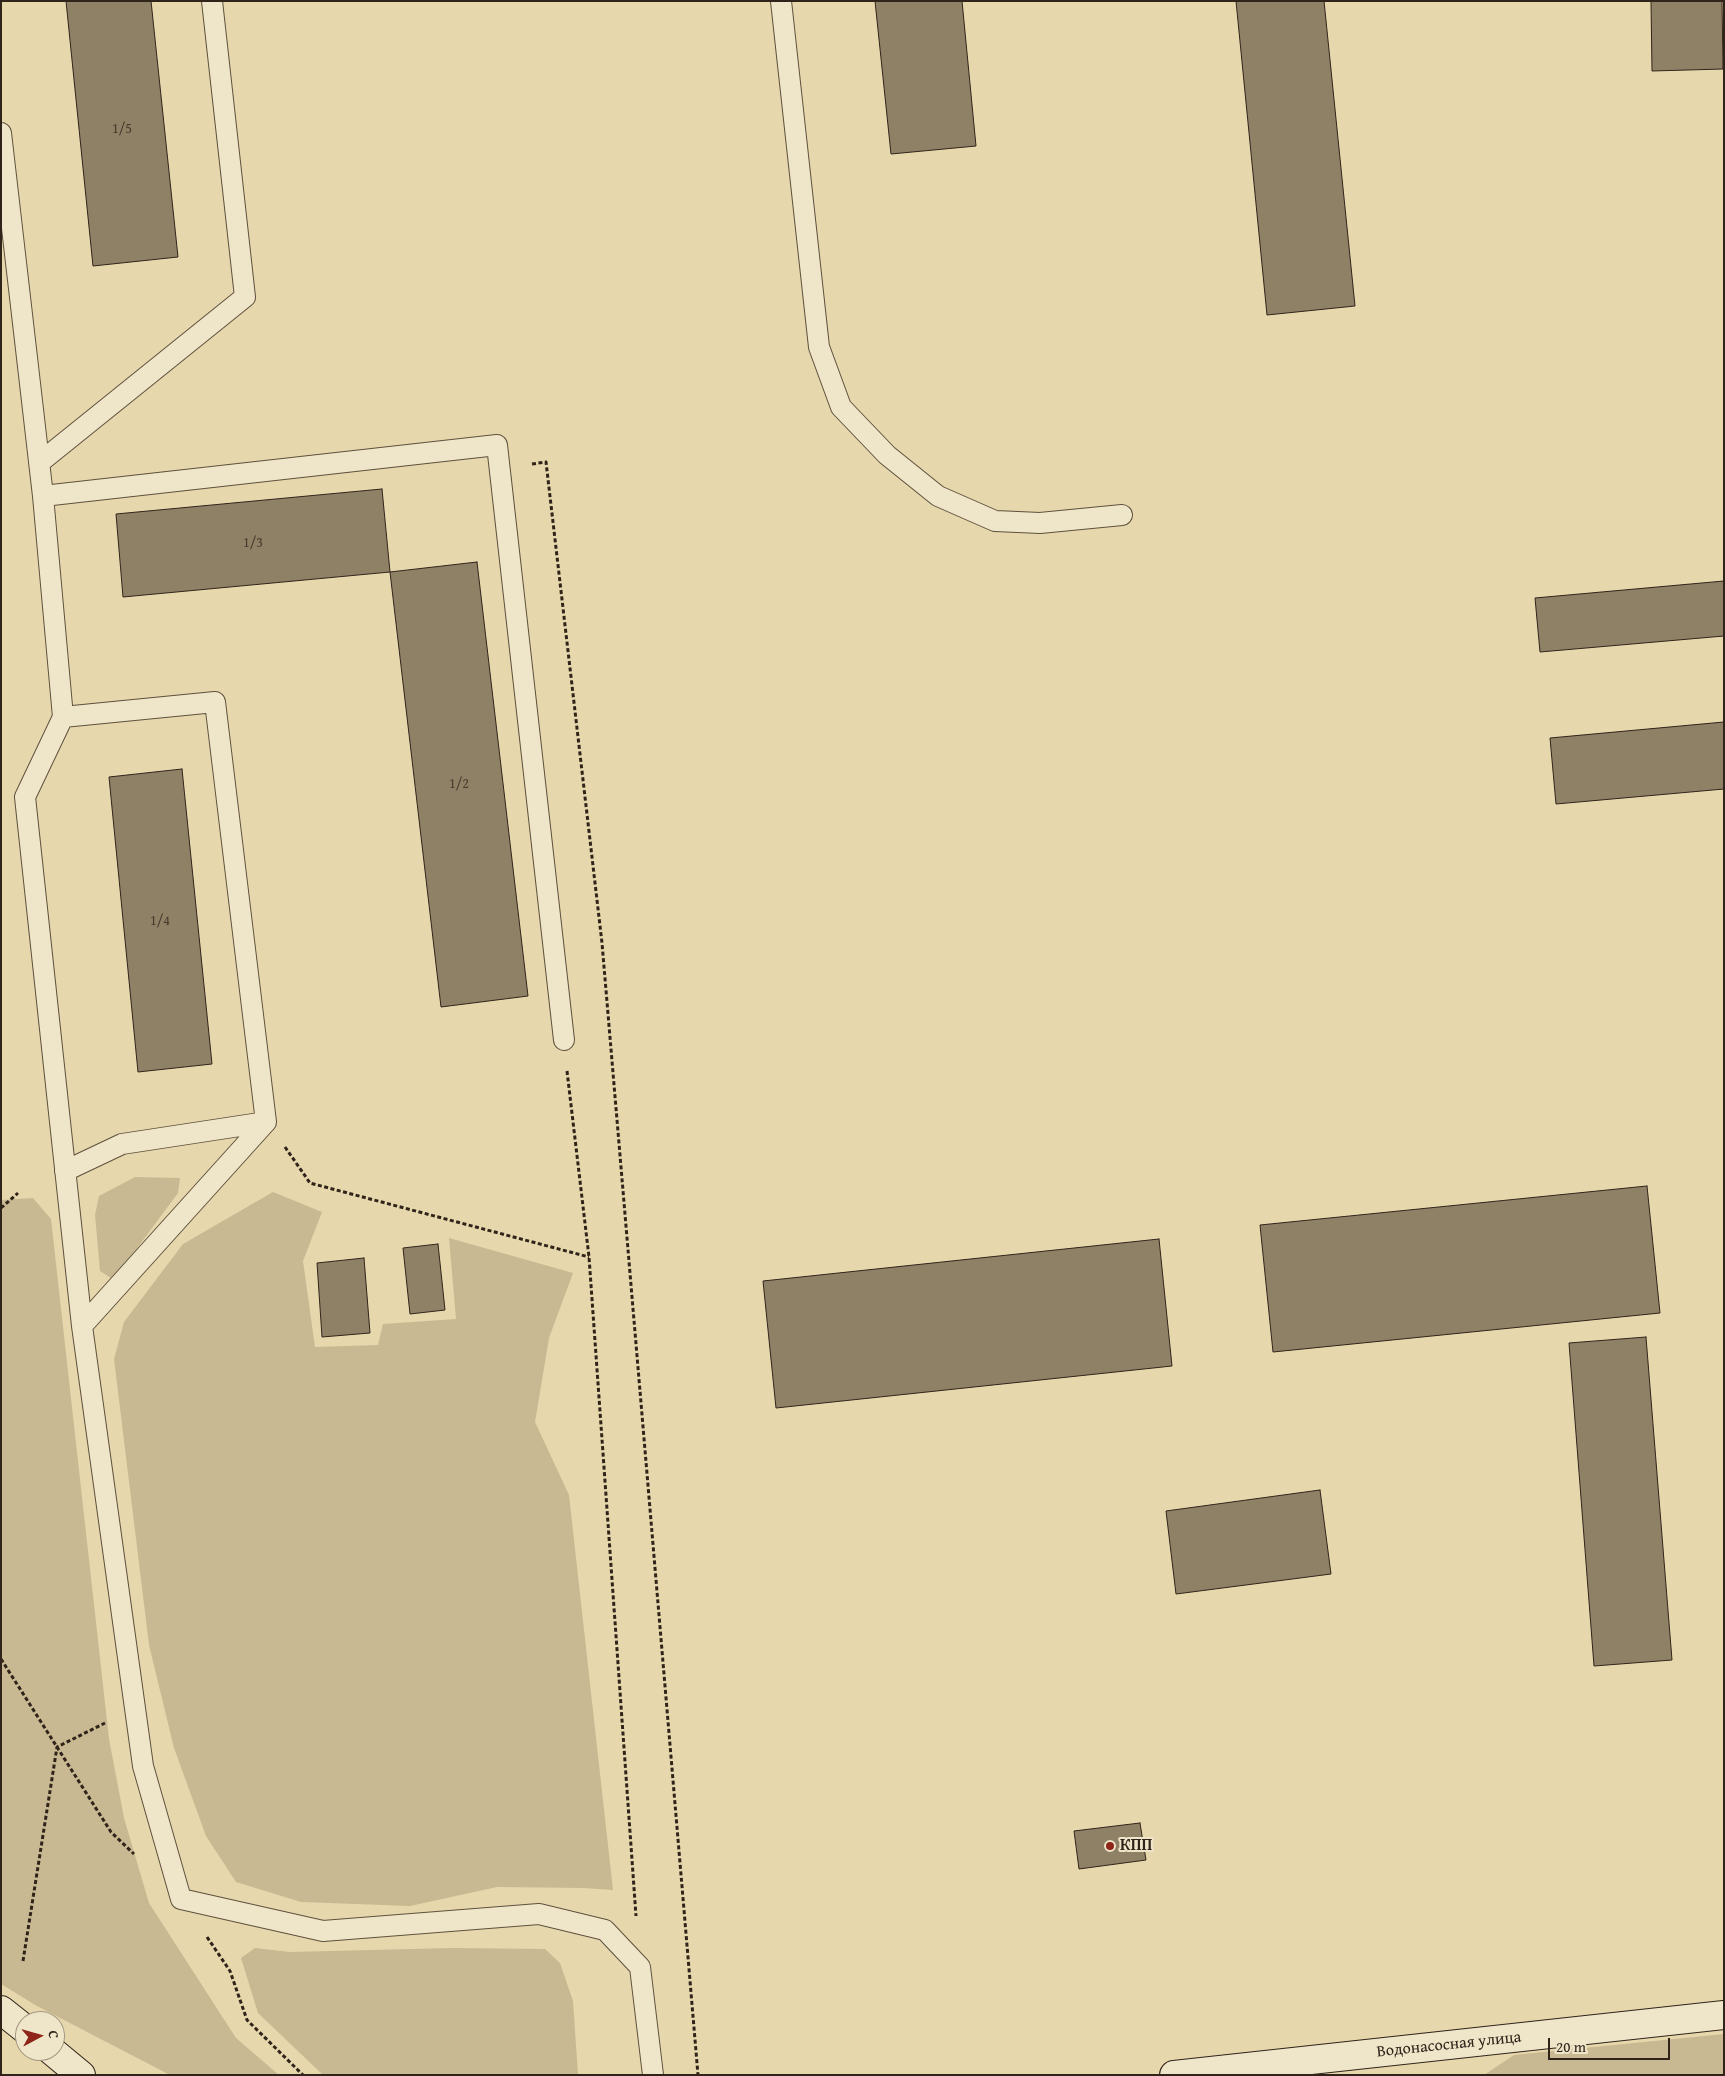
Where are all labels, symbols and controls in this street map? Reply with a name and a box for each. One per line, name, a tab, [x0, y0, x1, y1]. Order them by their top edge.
house number: 1/5	[112, 121, 132, 137]
house number: 1/3	[243, 535, 263, 551]
house number: 1/2	[449, 776, 469, 792]
house number: 1/4	[150, 913, 170, 929]
place label: КПП	[1120, 1836, 1152, 1856]
marker: КПП	[1104, 1840, 1116, 1852]
north arrow	[15, 2011, 65, 2061]
street label: Водонасосная улица	[1376, 2028, 1522, 2062]
scale bar	[1550, 2028, 1672, 2060]
text: С	[44, 2030, 64, 2040]
text: 20 m	[1556, 2036, 1586, 2057]

